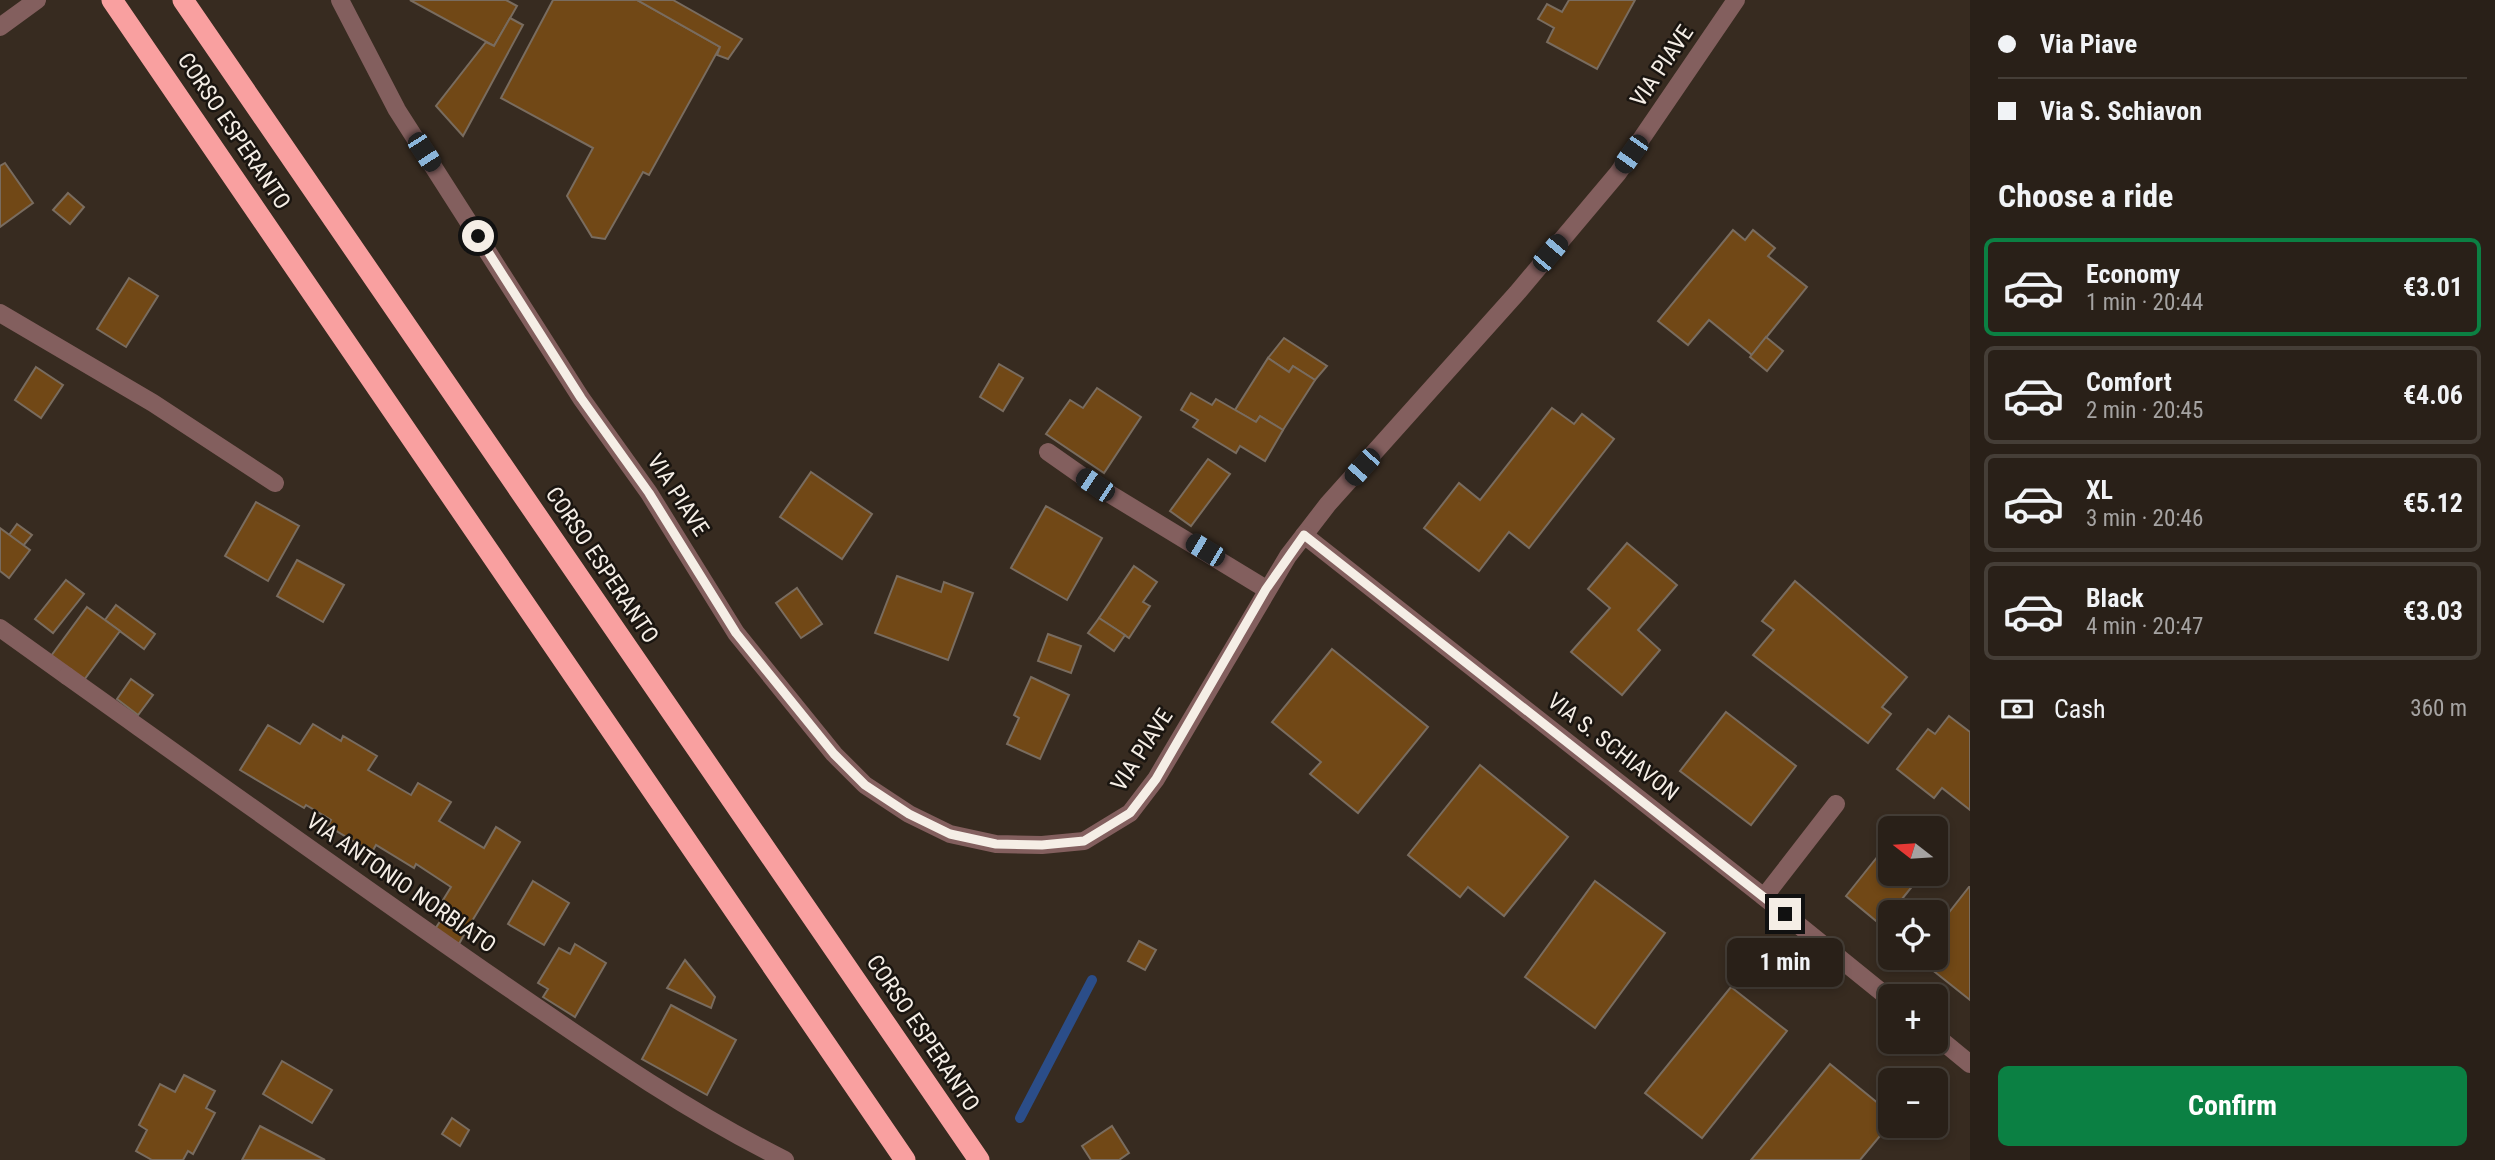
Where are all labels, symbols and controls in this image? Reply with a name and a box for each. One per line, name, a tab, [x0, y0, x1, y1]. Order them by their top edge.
street label: VIA PIAVE	[1625, 20, 1699, 112]
text: Via Piave	[2040, 29, 2137, 59]
street label: CORSO ESPERANTO	[172, 48, 296, 214]
text: Via S. Schiavon	[2040, 96, 2202, 126]
car	[404, 129, 445, 175]
car	[1611, 131, 1652, 177]
text: Choose a ride	[1998, 177, 2173, 215]
route start	[462, 220, 494, 252]
car	[1529, 230, 1572, 276]
icon: car	[2002, 256, 2065, 319]
text: Economy	[2086, 259, 2180, 289]
text: €3.01	[2403, 272, 2463, 302]
text: 1 min · 20:44	[2086, 289, 2203, 316]
icon: car	[2002, 364, 2065, 427]
text: Comfort	[2086, 367, 2172, 397]
text: €4.06	[2403, 380, 2463, 410]
text: 2 min · 20:45	[2086, 397, 2203, 424]
car	[1341, 444, 1384, 490]
street label: VIA PIAVE	[641, 449, 715, 541]
car	[1072, 465, 1119, 505]
icon: car	[2002, 472, 2065, 535]
text: XL	[2086, 475, 2113, 505]
street label: CORSO ESPERANTO	[540, 482, 664, 648]
text: €5.12	[2403, 488, 2463, 518]
text: 3 min · 20:46	[2086, 505, 2203, 532]
car	[1182, 530, 1229, 570]
icon: car	[2002, 580, 2065, 643]
text: Black	[2086, 583, 2144, 613]
text: €3.03	[2403, 596, 2463, 626]
text: 4 min · 20:47	[2086, 613, 2203, 640]
street label: VIA S. SCHIAVON	[1542, 687, 1684, 807]
icon: cash	[1998, 690, 2036, 728]
text: Cash	[2054, 694, 2106, 724]
text: 360 m	[2410, 695, 2467, 722]
street label: VIA PIAVE	[1105, 704, 1179, 796]
street label: VIA ANTONIO NORBIATO	[301, 807, 501, 959]
north arrow	[1878, 816, 1948, 886]
map controls	[1878, 816, 1948, 1138]
route end	[1769, 898, 1801, 930]
button: locate	[1878, 900, 1948, 970]
callout: 1 min	[1727, 939, 1843, 988]
text: 1 min	[1759, 949, 1811, 976]
street label: CORSO ESPERANTO	[861, 950, 985, 1116]
button: +	[1878, 984, 1948, 1054]
button: Confirm	[1998, 1066, 2467, 1146]
button: −	[1878, 1068, 1948, 1138]

